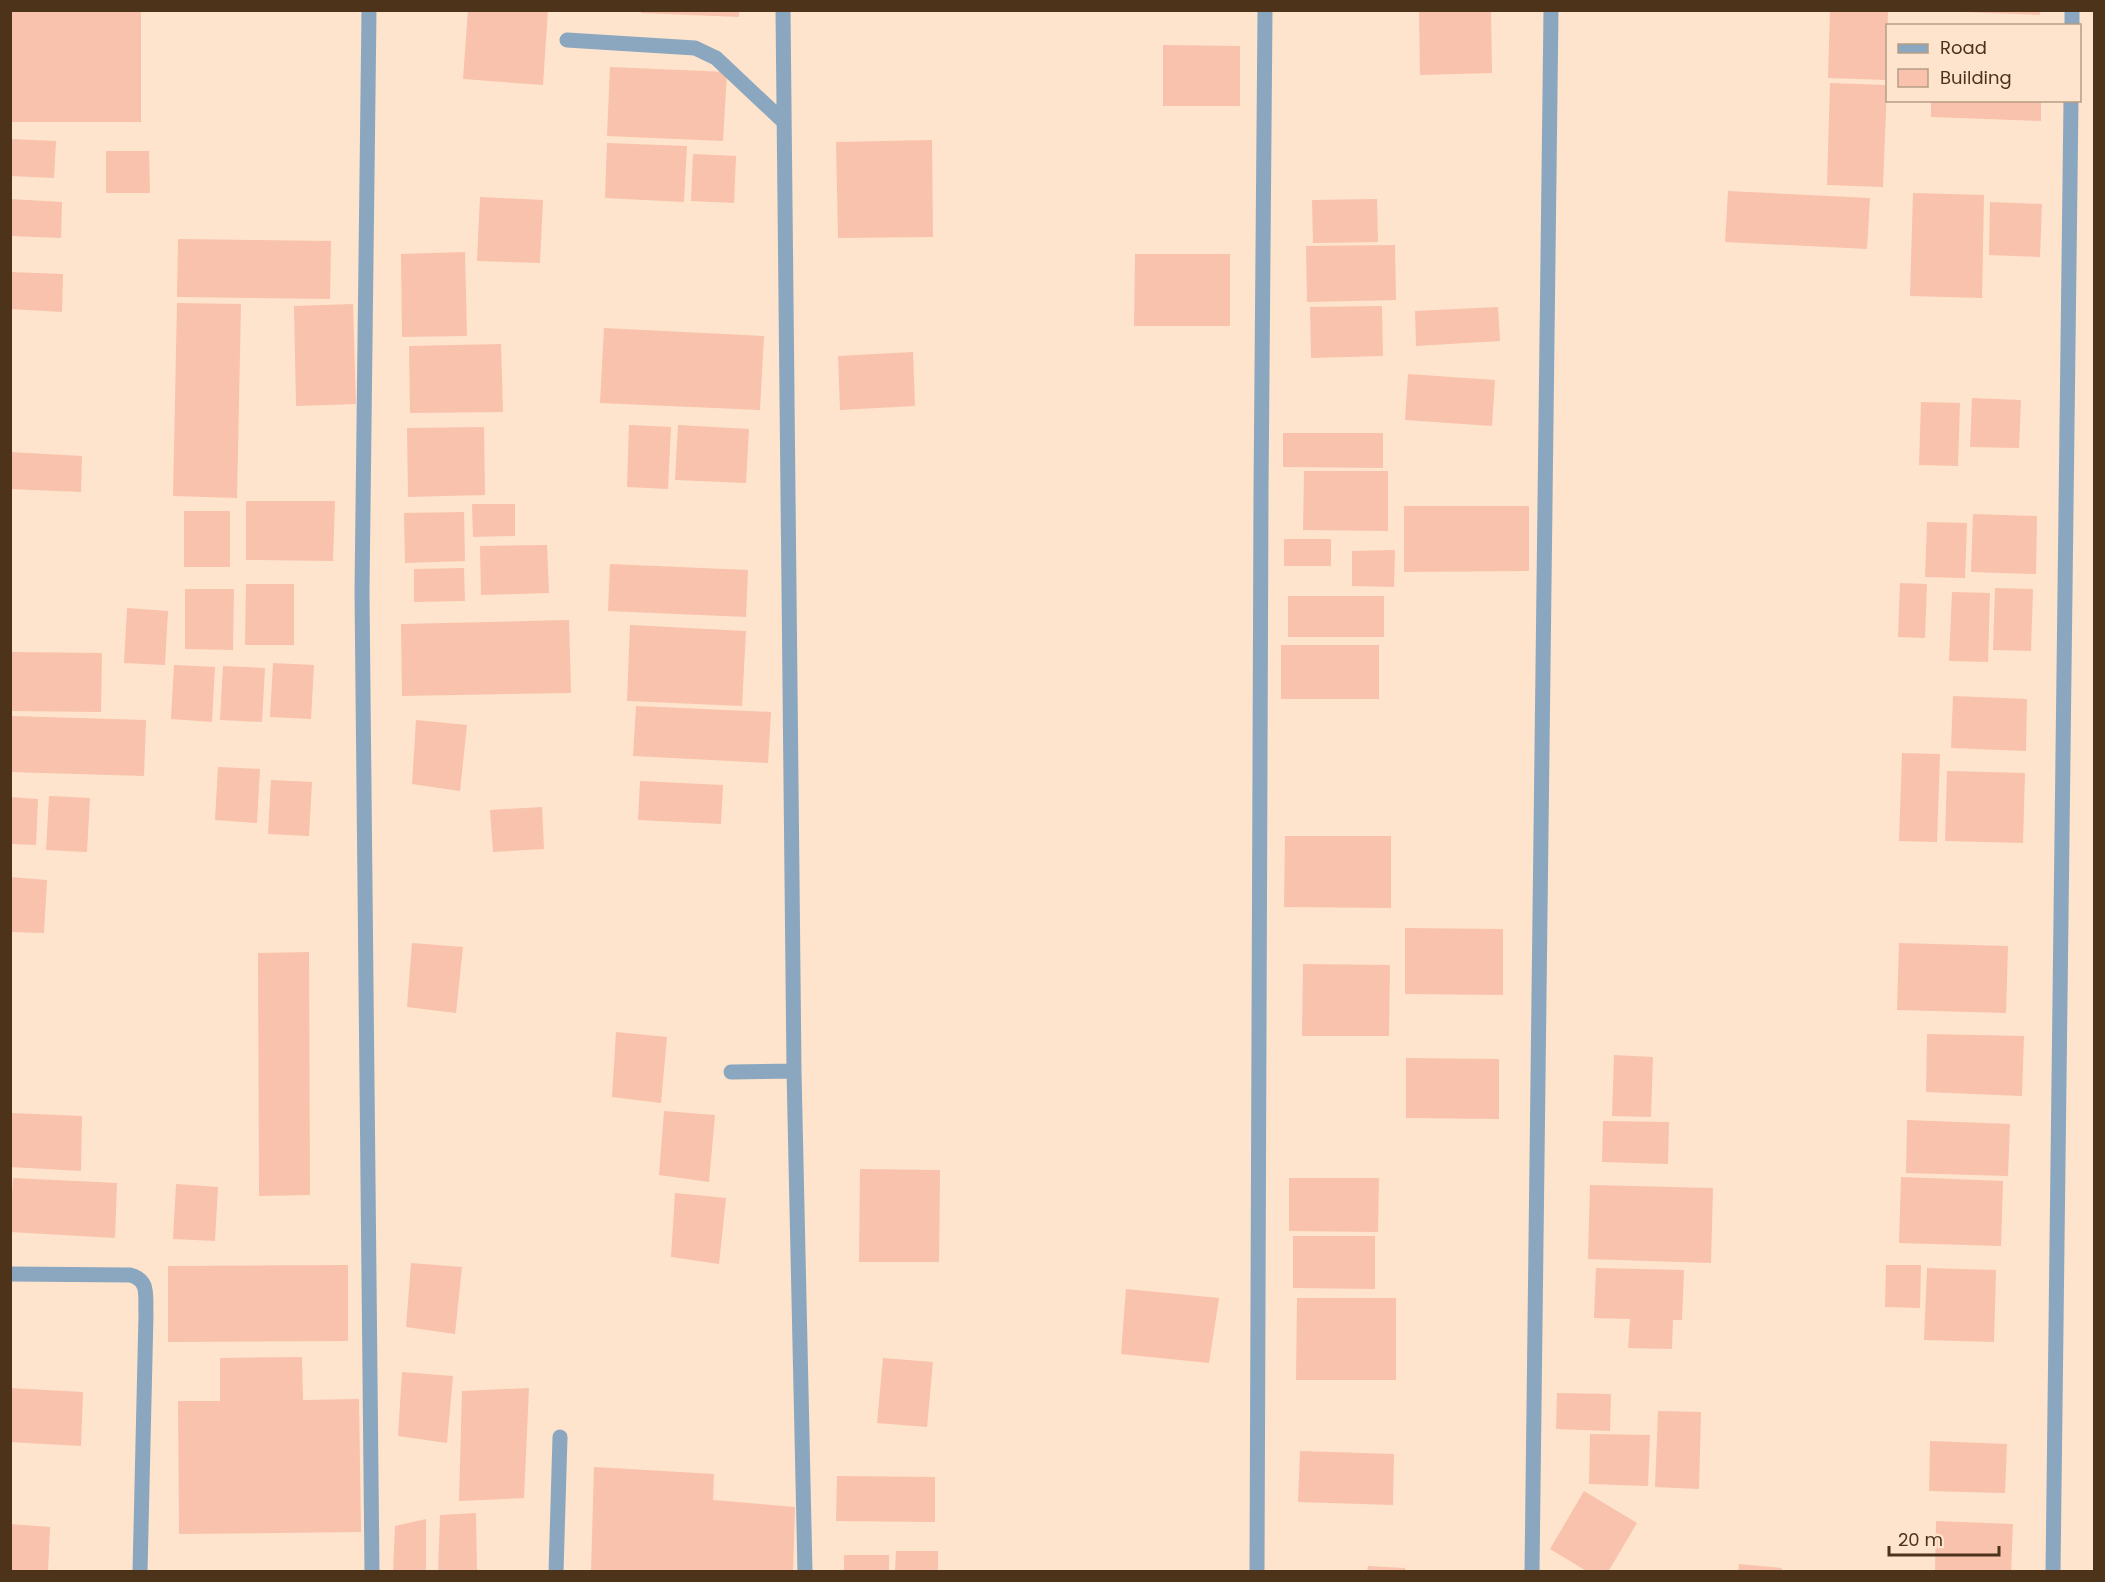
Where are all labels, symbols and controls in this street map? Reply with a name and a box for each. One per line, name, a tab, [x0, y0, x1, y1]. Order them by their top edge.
legend	[1886, 24, 2081, 102]
text: Road	[1940, 35, 1987, 60]
text: Building	[1940, 65, 2012, 90]
scale bar	[1889, 1519, 1998, 1557]
text: 20 m	[1898, 1527, 1943, 1552]

